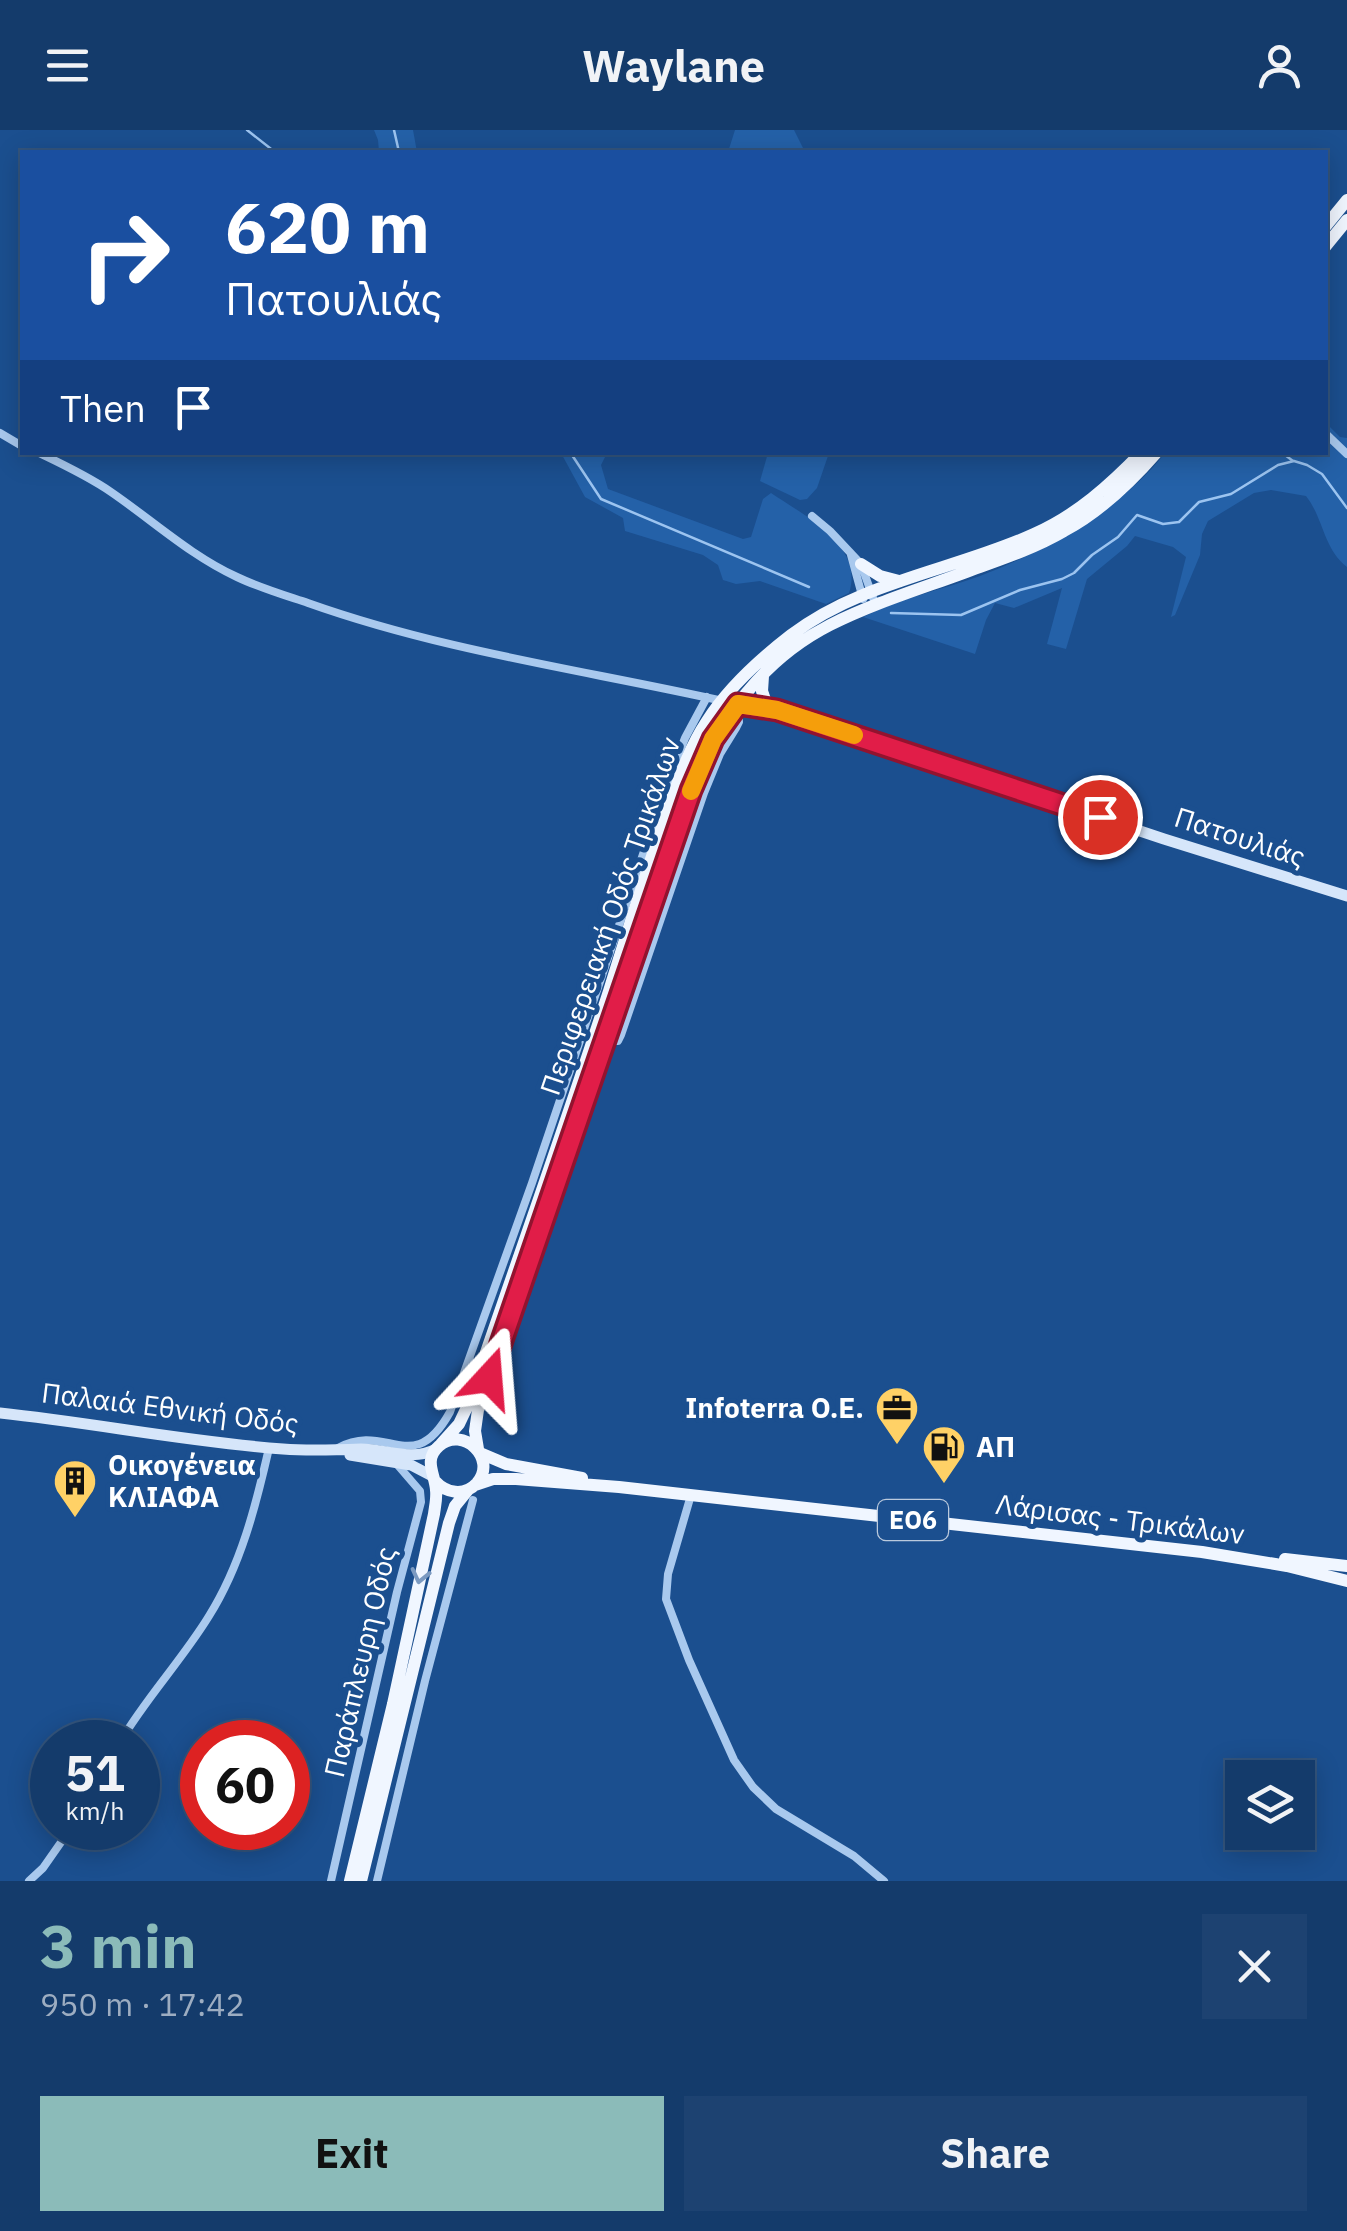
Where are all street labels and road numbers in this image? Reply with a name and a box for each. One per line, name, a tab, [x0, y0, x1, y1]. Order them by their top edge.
street label: Περιφερειακή Οδός Τρικάλων	[531, 732, 688, 1100]
street label: Πατουλιάς	[1170, 798, 1310, 875]
street label: Παλαιά Εθνική Οδός	[39, 1373, 301, 1442]
street label: Λάρισας - Τρικάλων	[993, 1485, 1247, 1552]
road number: ΕΟ6	[878, 1500, 948, 1540]
street label: Παράπλευρη Οδός	[315, 1543, 404, 1781]

